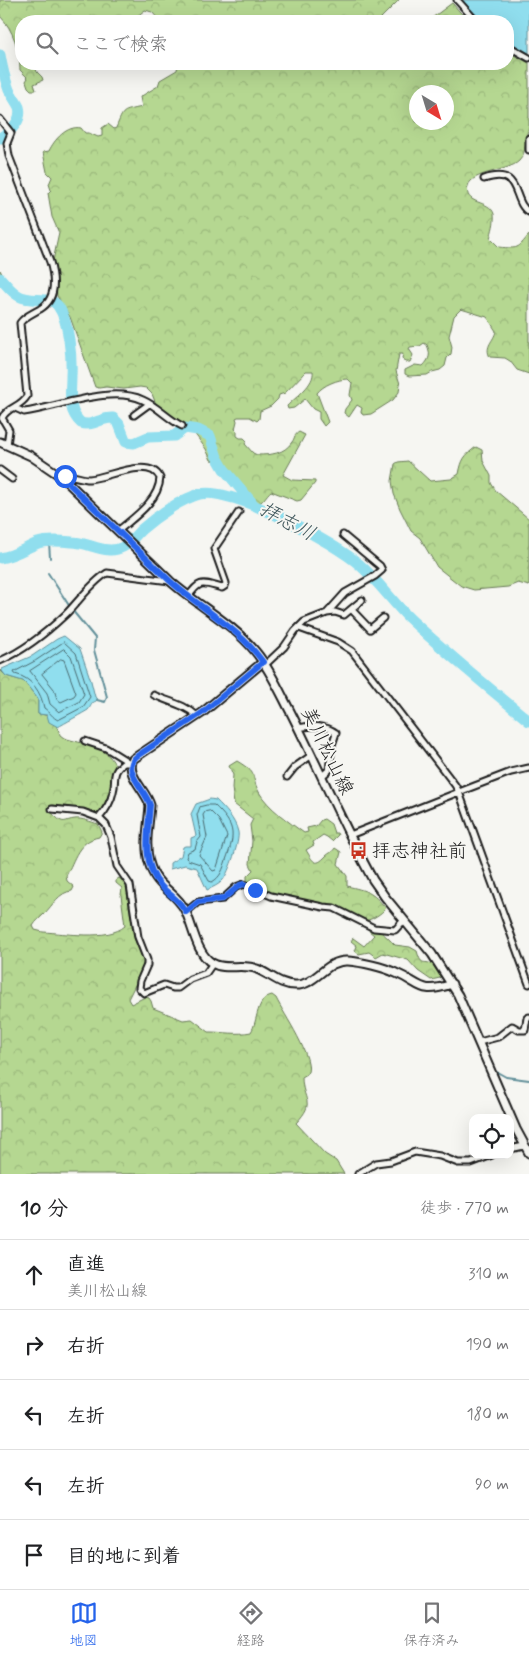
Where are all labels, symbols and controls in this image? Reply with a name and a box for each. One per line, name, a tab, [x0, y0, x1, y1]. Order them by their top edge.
search box	[15, 15, 514, 70]
icon: search	[33, 29, 61, 57]
text: ここで検索	[73, 32, 168, 57]
north arrow	[409, 85, 454, 130]
route start	[54, 465, 77, 488]
water label: 拝志川	[254, 496, 320, 548]
street label: 美川松山線	[295, 703, 359, 799]
place label: 拝志神社前	[372, 839, 467, 864]
bus stop icon: 拝志神社前	[348, 841, 368, 861]
route end	[244, 879, 267, 902]
map controls	[469, 1114, 514, 1159]
button: locate	[469, 1114, 514, 1159]
text: 10 分	[20, 1195, 68, 1223]
text: 徒歩 · 770 m	[420, 1198, 509, 1219]
text: 直進	[67, 1252, 105, 1277]
icon: ahead	[20, 1261, 48, 1289]
text: 310 m	[468, 1264, 509, 1285]
text: 美川松山線	[67, 1281, 147, 1302]
icon: right	[20, 1331, 48, 1359]
text: 右折	[67, 1334, 105, 1359]
text: 190 m	[466, 1334, 509, 1355]
icon: left	[20, 1401, 48, 1429]
text: 左折	[67, 1404, 105, 1429]
text: 180 m	[466, 1404, 509, 1425]
icon: left	[20, 1471, 48, 1499]
text: 左折	[67, 1474, 105, 1499]
text: 90 m	[475, 1474, 509, 1495]
icon: arrive	[20, 1541, 48, 1569]
text: 目的地に到着	[67, 1544, 181, 1569]
tab: 地図	[70, 1599, 98, 1650]
tab: 経路	[237, 1599, 265, 1650]
tab: 保存済み	[404, 1599, 460, 1650]

